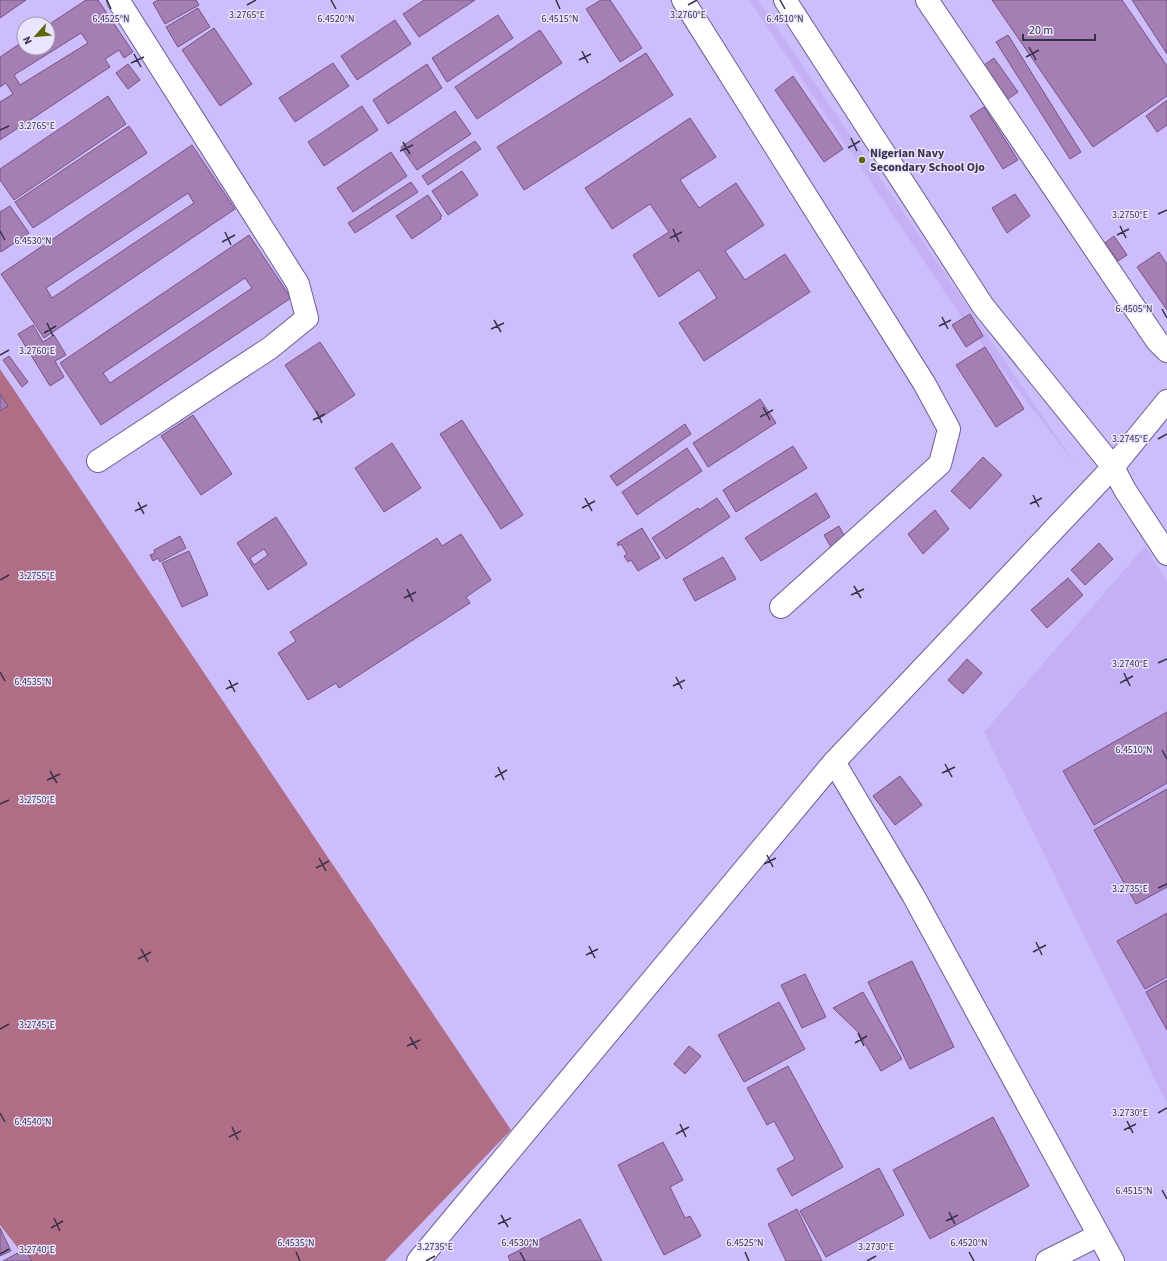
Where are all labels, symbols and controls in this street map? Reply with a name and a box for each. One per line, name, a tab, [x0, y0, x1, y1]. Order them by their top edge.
text: 3.2765°E	[229, 8, 265, 22]
text: 3.2760°E	[670, 8, 706, 22]
text: 6.4525°N	[92, 12, 130, 26]
text: 6.4520°N	[317, 12, 355, 26]
text: 6.4515°N	[541, 12, 579, 26]
text: 6.4510°N	[766, 12, 804, 26]
north arrow	[16, 16, 56, 56]
scale bar	[1023, 16, 1095, 42]
text: 20 m	[1029, 22, 1053, 39]
text: N	[19, 34, 36, 47]
text: 3.2765°E	[19, 119, 55, 133]
place label: Nigerian Navy Secondary School Ojo	[870, 145, 985, 176]
marker: Nigerian Navy Secondary School Ojo	[857, 155, 867, 165]
text: 3.2750°E	[1112, 208, 1148, 222]
text: 6.4530°N	[14, 234, 52, 248]
text: 6.4505°N	[1115, 302, 1153, 316]
text: 3.2760°E	[19, 344, 55, 358]
text: 3.2745°E	[1112, 432, 1148, 446]
text: 3.2755°E	[19, 569, 55, 583]
text: 3.2740°E	[1112, 657, 1148, 671]
text: 6.4535°N	[14, 675, 52, 689]
text: 6.4510°N	[1115, 743, 1153, 757]
text: 3.2750°E	[19, 793, 55, 807]
text: 3.2735°E	[1112, 882, 1148, 896]
text: 3.2745°E	[19, 1018, 55, 1032]
text: 3.2730°E	[1112, 1106, 1148, 1120]
text: 6.4540°N	[14, 1115, 52, 1129]
text: 6.4515°N	[1115, 1184, 1153, 1198]
text: 6.4535°N	[277, 1236, 315, 1250]
text: 6.4530°N	[501, 1236, 539, 1250]
text: 6.4525°N	[726, 1236, 764, 1250]
text: 6.4520°N	[950, 1236, 988, 1250]
text: 3.2735°E	[417, 1240, 453, 1254]
text: 3.2730°E	[858, 1240, 894, 1254]
text: 3.2740°E	[19, 1243, 55, 1257]

